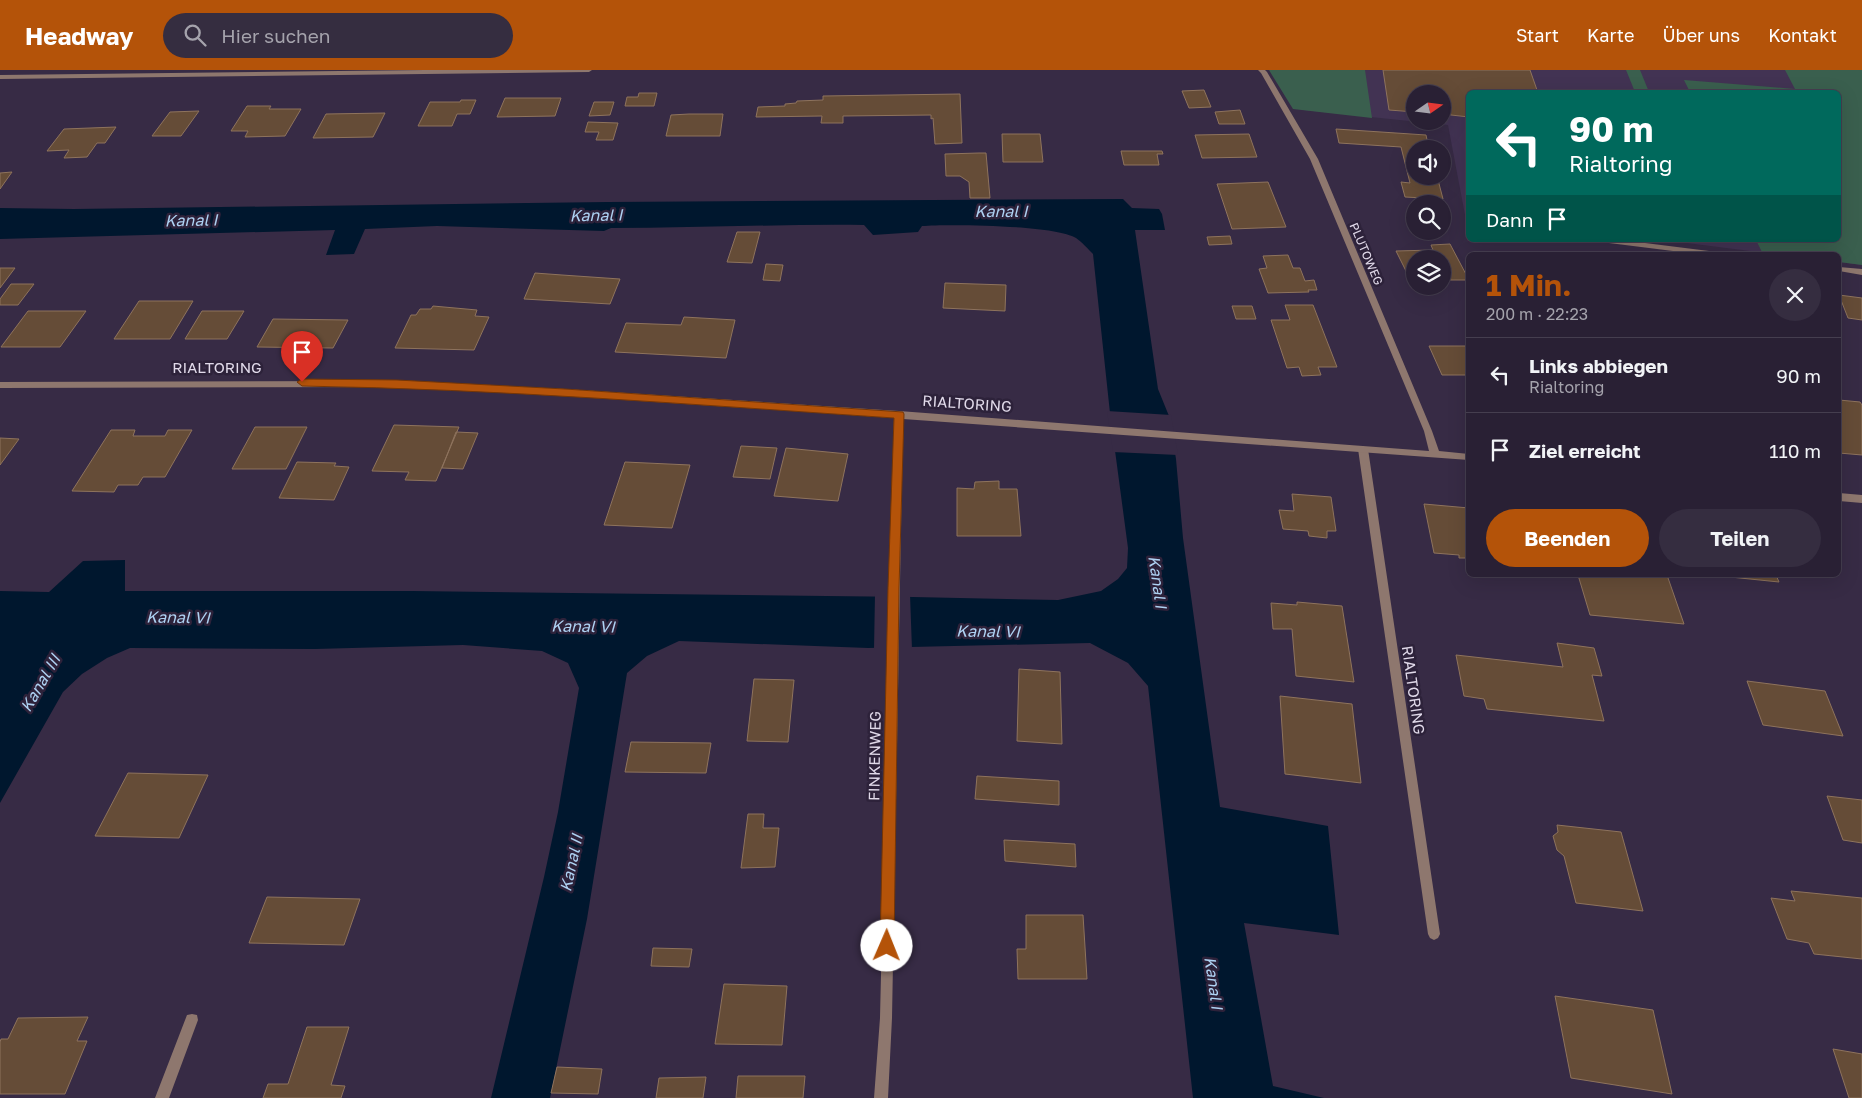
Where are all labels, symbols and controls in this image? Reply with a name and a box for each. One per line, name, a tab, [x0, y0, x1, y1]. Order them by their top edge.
search box	[163, 13, 513, 58]
text: Headway	[25, 21, 133, 50]
icon: search	[181, 21, 209, 49]
text: Hier suchen	[221, 24, 330, 47]
text: Start	[1516, 24, 1559, 46]
text: Karte	[1587, 24, 1634, 46]
text: Über uns	[1662, 24, 1740, 46]
text: Kontakt	[1768, 24, 1837, 46]
north arrow	[1406, 85, 1451, 130]
map controls	[1406, 85, 1451, 295]
text: 90 m	[1569, 108, 1653, 150]
icon: left	[1486, 110, 1551, 175]
button: sound	[1406, 140, 1451, 185]
text: Rialtoring	[1569, 150, 1672, 177]
button: search	[1406, 195, 1451, 240]
water label: Kanal I	[975, 201, 1029, 221]
water label: Kanal I	[569, 205, 625, 225]
icon: arrive	[1543, 205, 1571, 233]
text: Dann	[1486, 208, 1533, 231]
water label: Kanal I	[164, 210, 220, 230]
street label: PLUTOWEG	[1347, 220, 1386, 287]
button: layers	[1406, 250, 1451, 295]
text: 1 Min.	[1486, 267, 1572, 303]
button: close	[1769, 269, 1821, 321]
text: 200 m · 22:23	[1486, 304, 1588, 324]
pin	[281, 331, 323, 382]
icon: arrive	[288, 338, 316, 366]
text: Links abbiegen	[1529, 354, 1668, 377]
street label: RIALTORING	[172, 358, 262, 376]
icon: left	[1486, 361, 1514, 389]
text: 90 m	[1776, 364, 1821, 387]
text: Rialtoring	[1529, 377, 1604, 397]
street label: RIALTORING	[922, 391, 1012, 415]
icon: arrive	[1486, 436, 1514, 464]
text: Ziel erreicht	[1529, 439, 1641, 462]
text: 110 m	[1769, 439, 1821, 462]
button: Beenden	[1486, 509, 1649, 567]
button: Teilen	[1659, 509, 1821, 567]
water label: Kanal I	[1144, 554, 1172, 612]
water label: Kanal VI	[146, 606, 212, 628]
water label: Kanal VI	[551, 615, 617, 637]
water label: Kanal VI	[956, 620, 1022, 642]
street label: RIALTORING	[1399, 644, 1429, 735]
water label: Kanal III	[16, 649, 65, 715]
street label: FINKENWEG	[864, 711, 884, 801]
water label: Kanal II	[555, 831, 587, 893]
position arrow	[860, 919, 912, 971]
water label: Kanal I	[1200, 955, 1228, 1013]

